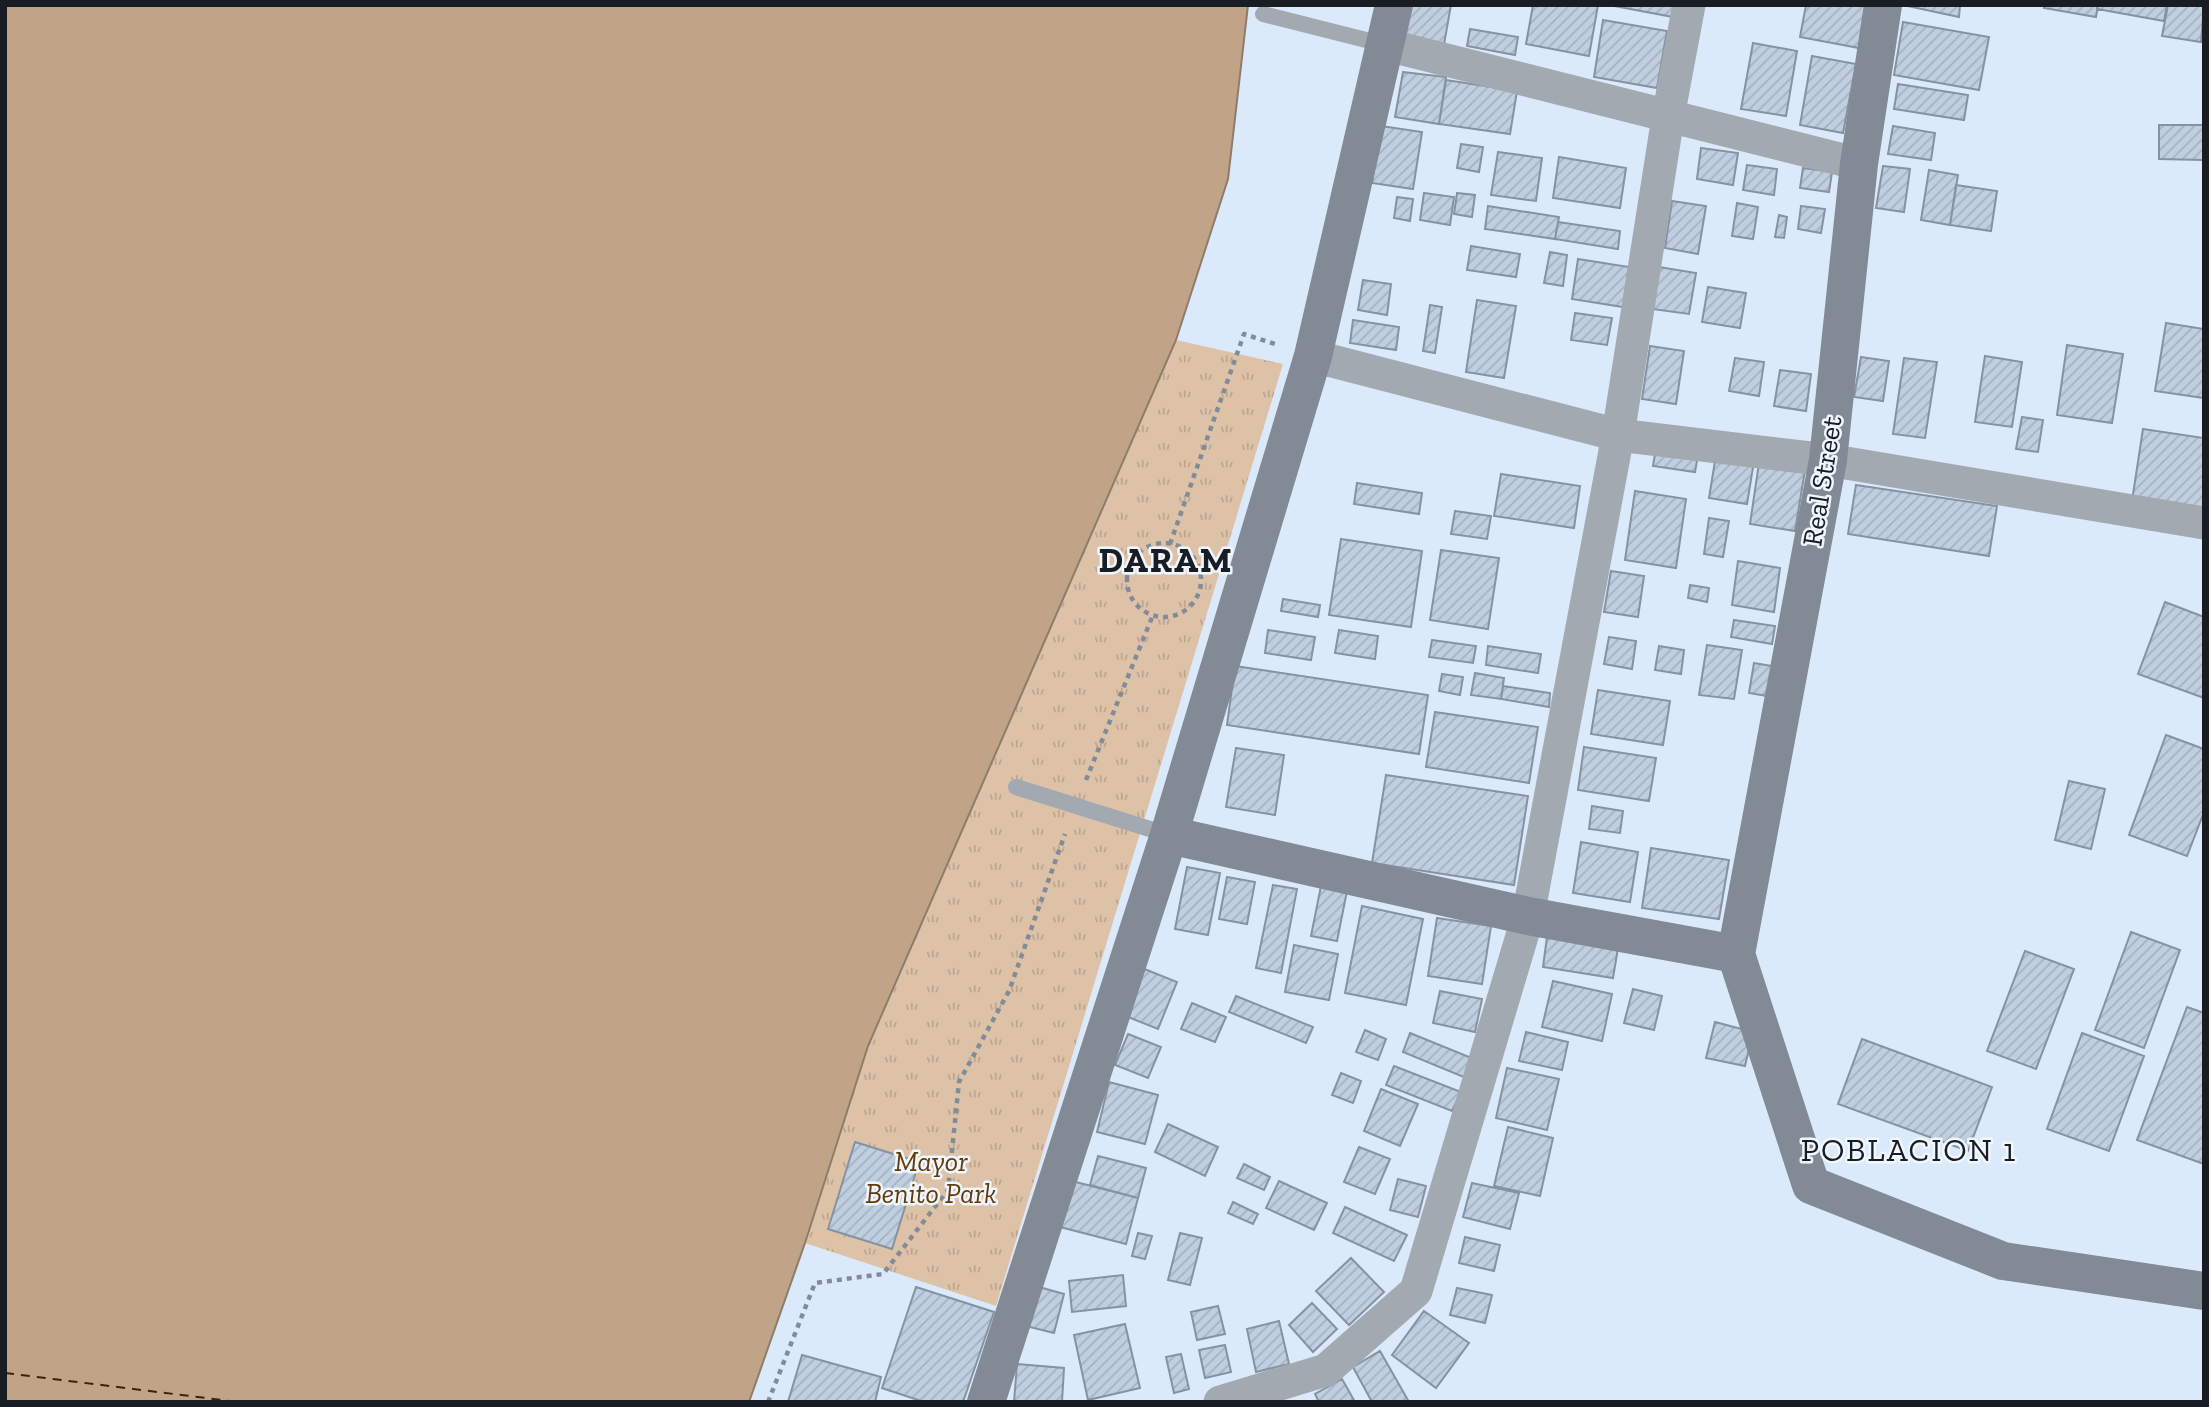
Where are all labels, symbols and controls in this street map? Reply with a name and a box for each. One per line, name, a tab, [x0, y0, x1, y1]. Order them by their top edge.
street label: Real Street	[1795, 413, 1849, 548]
district label: DARAM	[1098, 539, 1234, 581]
district label: POBLACION 1	[1801, 1131, 2017, 1169]
park label: Mayor Benito Park	[865, 1145, 997, 1210]

